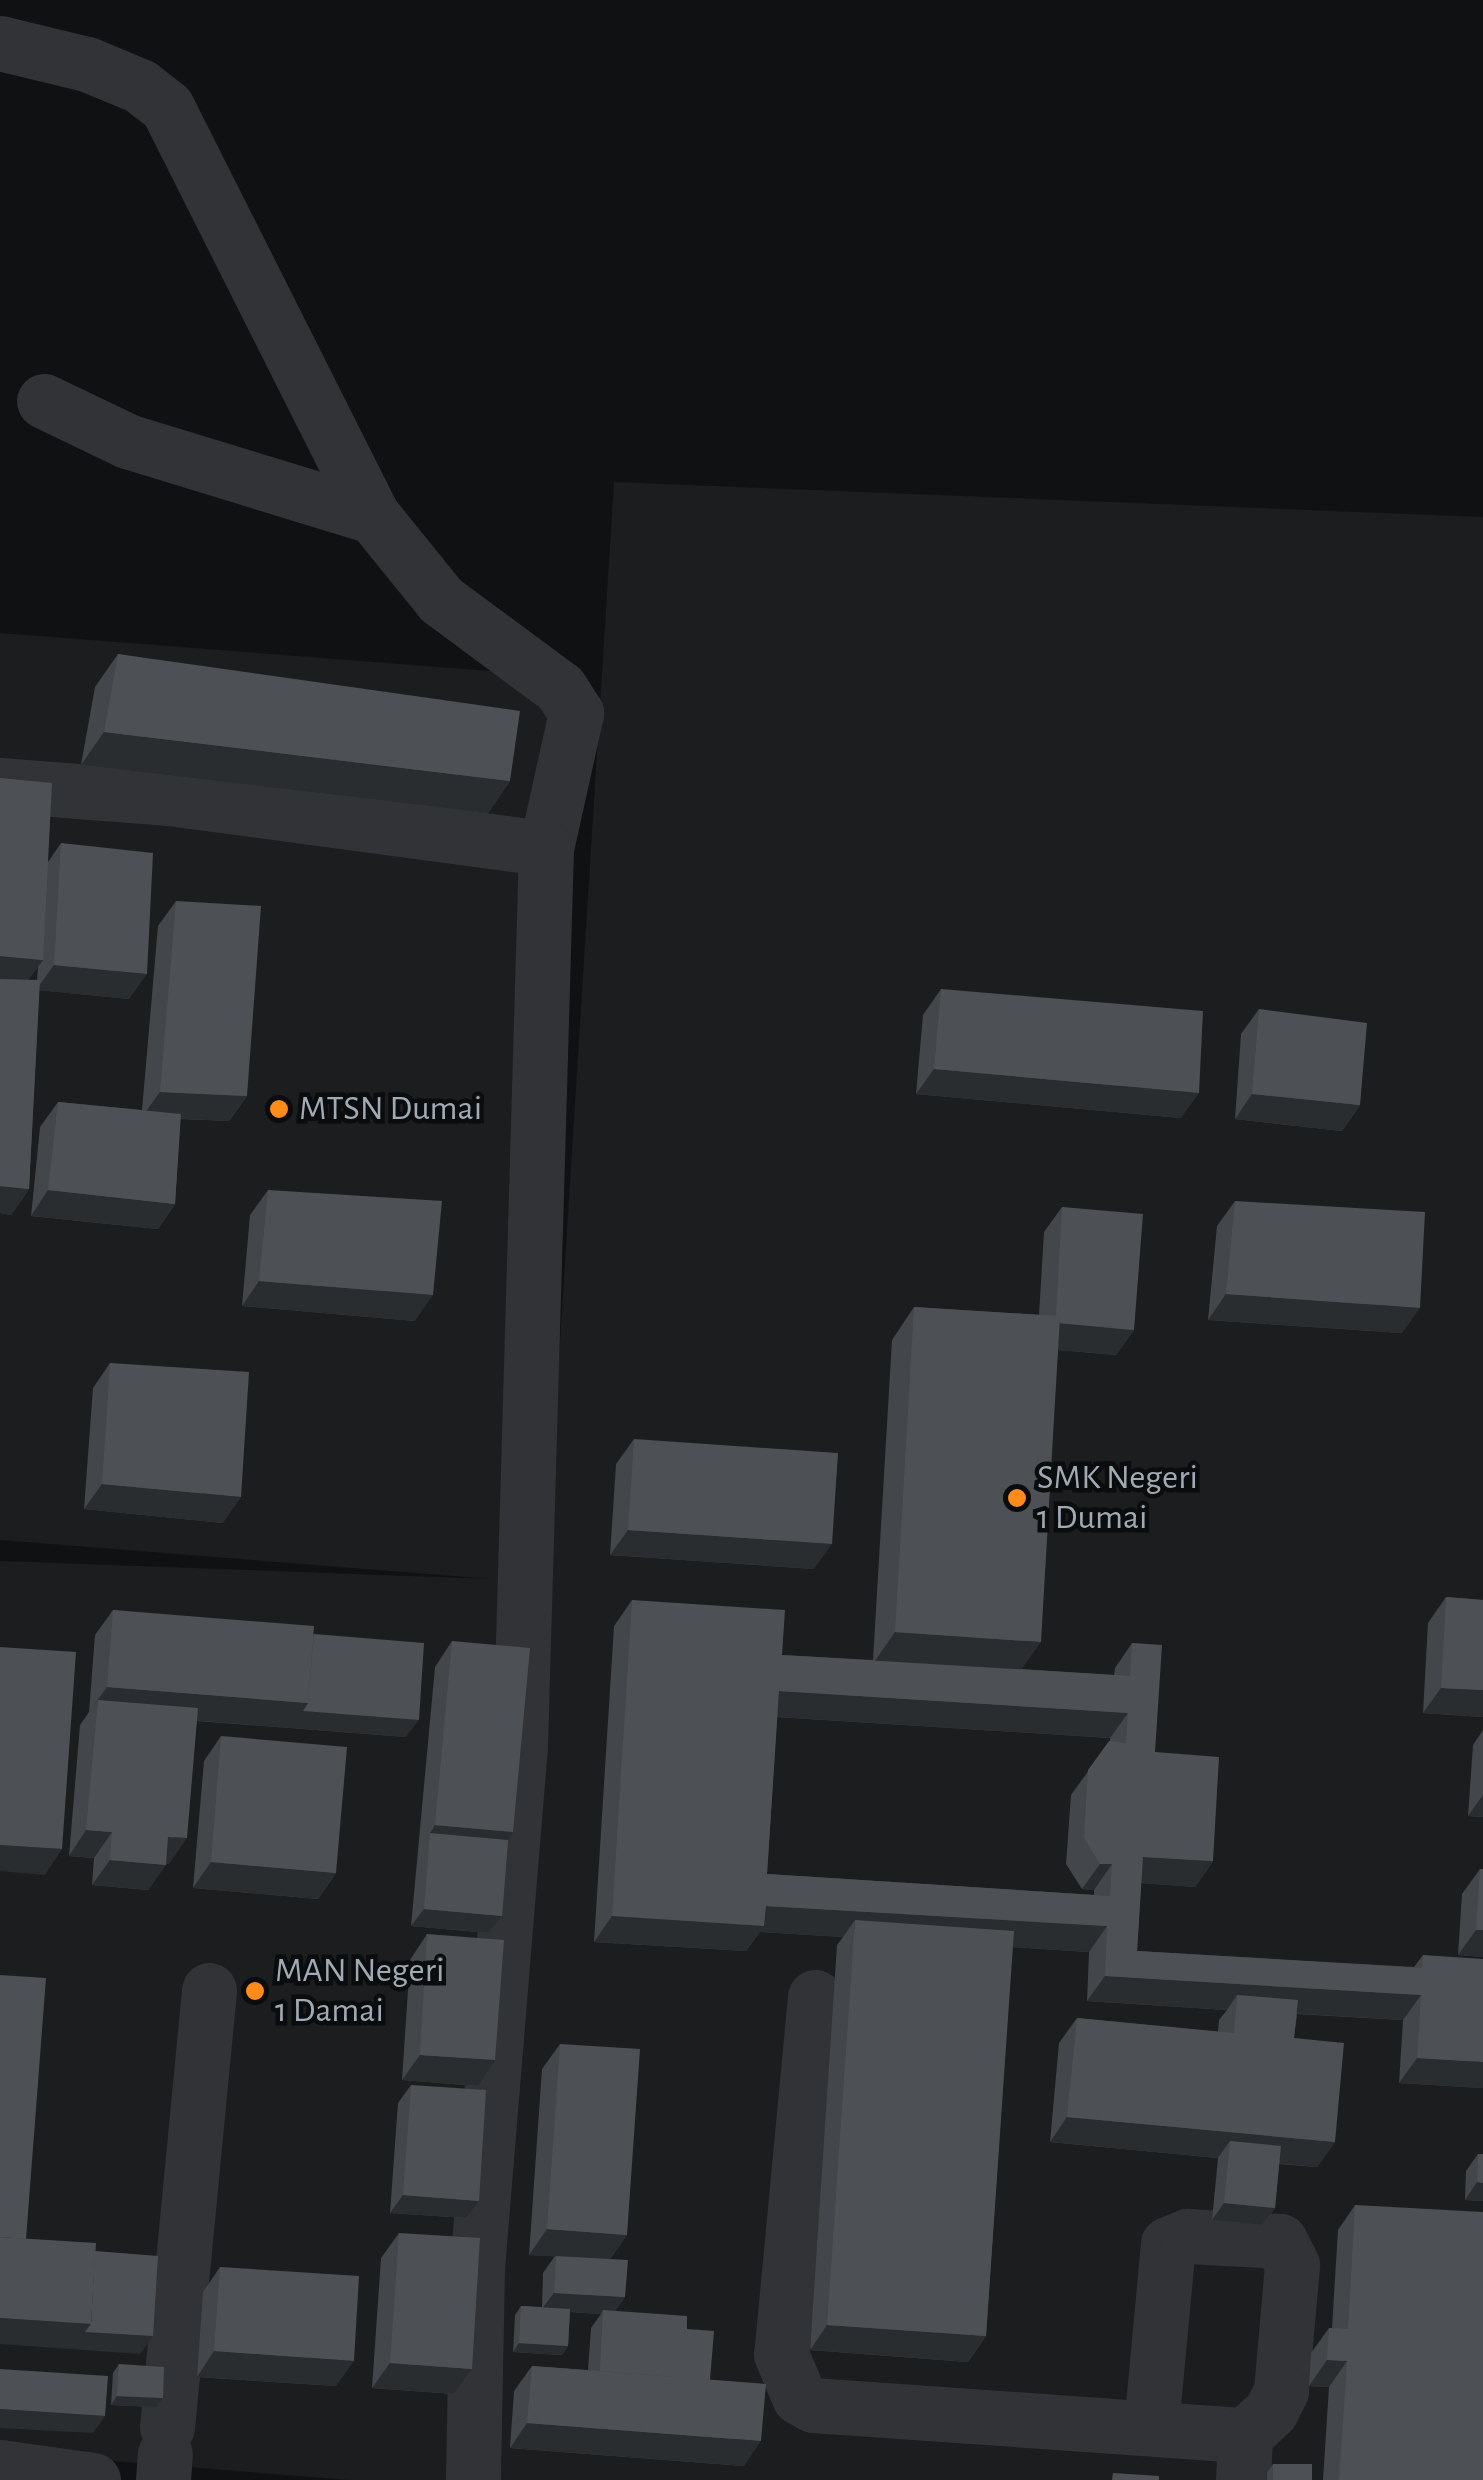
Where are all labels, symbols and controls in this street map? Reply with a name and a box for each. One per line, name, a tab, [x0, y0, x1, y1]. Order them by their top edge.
place label: MTSN Dumai	[299, 1088, 482, 1130]
marker: MTSN Dumai	[268, 1098, 290, 1120]
place label: SMK Negeri 1 Dumai	[1037, 1457, 1198, 1539]
marker: SMK Negeri 1 Dumai	[1006, 1487, 1028, 1509]
place label: MAN Negeri 1 Damai	[275, 1950, 444, 2032]
marker: MAN Negeri 1 Damai	[244, 1980, 266, 2002]

